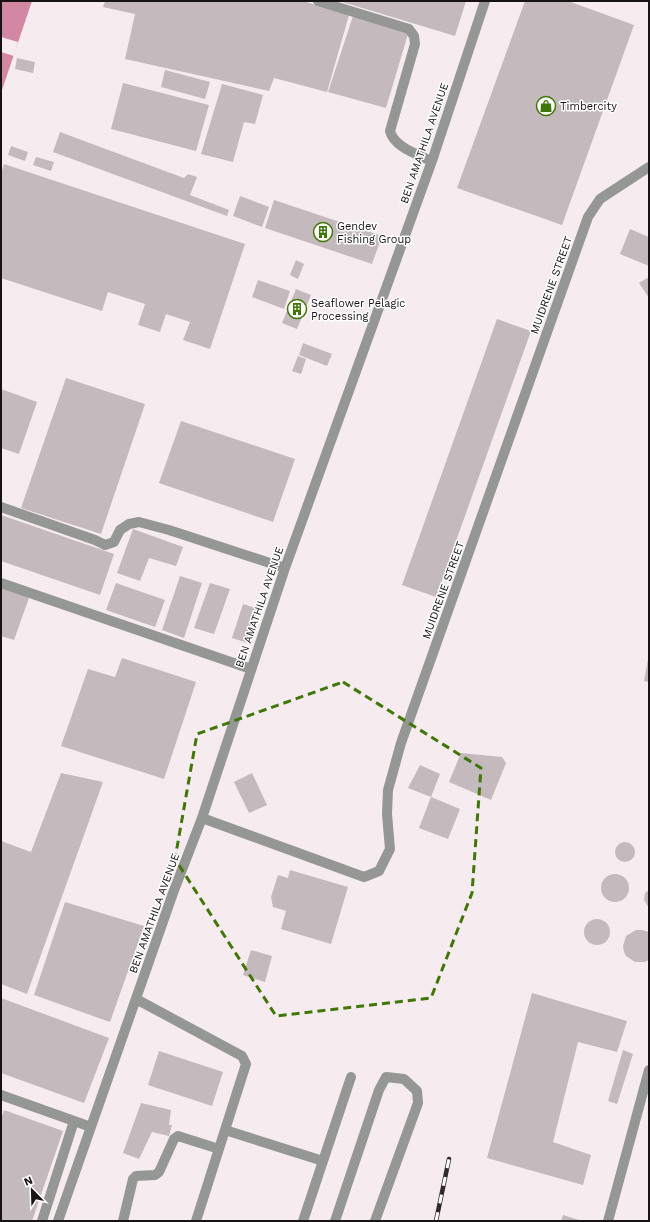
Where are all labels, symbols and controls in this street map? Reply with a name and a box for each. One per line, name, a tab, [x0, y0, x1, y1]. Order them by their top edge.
street label: BEN AMATHILA AVENUE	[398, 81, 451, 205]
shop icon: Timbercity	[535, 95, 557, 117]
place label: Timbercity	[560, 100, 617, 113]
place label: Gendev Fishing Group	[337, 220, 411, 246]
building icon: Gendev Fishing Group	[312, 221, 334, 243]
street label: MUIDRENE STREET	[528, 234, 575, 336]
place label: Seaflower Pelagic Processing	[311, 297, 406, 323]
building icon: Seaflower Pelagic Processing	[286, 298, 308, 320]
street label: MUIDRENE STREET	[420, 539, 467, 641]
street label: BEN AMATHILA AVENUE	[233, 545, 286, 669]
street label: BEN AMATHILA AVENUE	[127, 851, 182, 975]
north arrow	[12, 1170, 52, 1210]
text: N	[22, 1174, 35, 1189]

